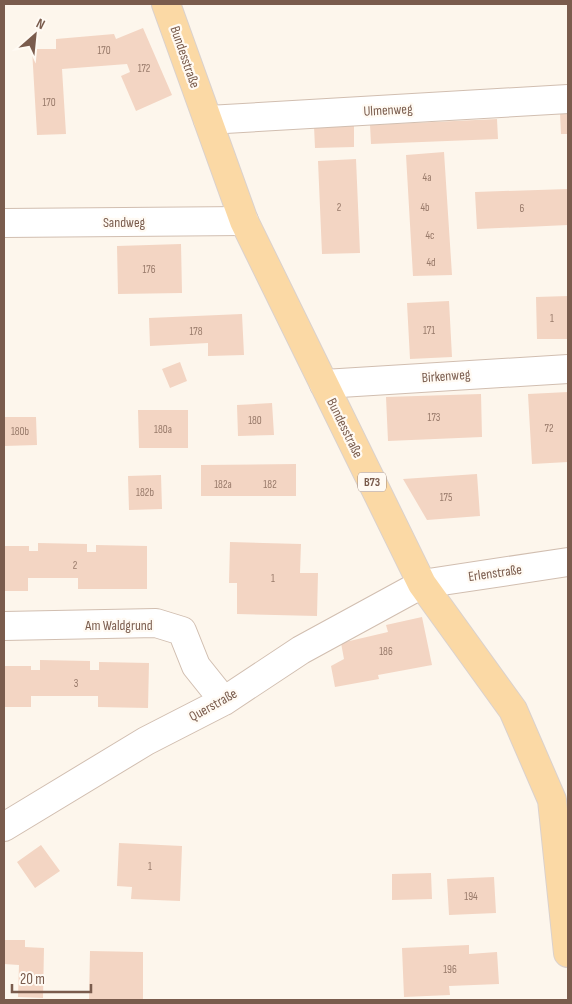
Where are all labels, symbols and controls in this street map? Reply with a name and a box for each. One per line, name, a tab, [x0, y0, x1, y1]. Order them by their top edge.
north arrow	[10, 10, 60, 60]
text: N	[33, 15, 48, 33]
street label: Bundesstraße	[166, 24, 204, 90]
house number: 170	[97, 44, 111, 57]
house number: 172	[138, 62, 151, 75]
house number: 170	[42, 96, 56, 109]
street label: Ulmenweg	[363, 100, 413, 120]
house number: 4a	[423, 171, 431, 184]
house number: 2	[337, 201, 342, 214]
house number: 4b	[420, 201, 430, 214]
house number: 6	[520, 202, 525, 215]
street label: Sandweg	[103, 214, 146, 231]
house number: 4c	[426, 229, 435, 242]
house number: 4d	[426, 256, 436, 269]
house number: 176	[142, 263, 156, 276]
house number: 1	[550, 312, 554, 325]
house number: 171	[423, 324, 435, 337]
house number: 178	[189, 325, 203, 338]
street label: Birkenweg	[421, 366, 471, 386]
street label: Bundesstraße	[323, 395, 367, 461]
house number: 173	[428, 411, 441, 424]
house number: 180	[248, 414, 262, 427]
house number: 72	[545, 422, 554, 435]
house number: 180a	[154, 423, 172, 436]
house number: 180b	[11, 425, 30, 438]
road number: B73	[358, 472, 386, 492]
house number: 182a	[214, 478, 232, 491]
house number: 182	[263, 478, 277, 491]
house number: 182b	[136, 486, 154, 499]
house number: 175	[440, 491, 452, 504]
house number: 2	[73, 559, 78, 572]
street label: Erlenstraße	[467, 561, 523, 585]
house number: 1	[271, 572, 275, 585]
street label: Am Waldgrund	[84, 617, 153, 634]
house number: 186	[379, 645, 393, 658]
house number: 3	[74, 677, 79, 690]
street label: Querstraße	[186, 685, 240, 725]
house number: 1	[148, 860, 152, 873]
house number: 194	[464, 890, 478, 903]
scale bar	[12, 962, 91, 994]
house number: 196	[443, 963, 457, 976]
text: 20 m	[20, 970, 45, 989]

